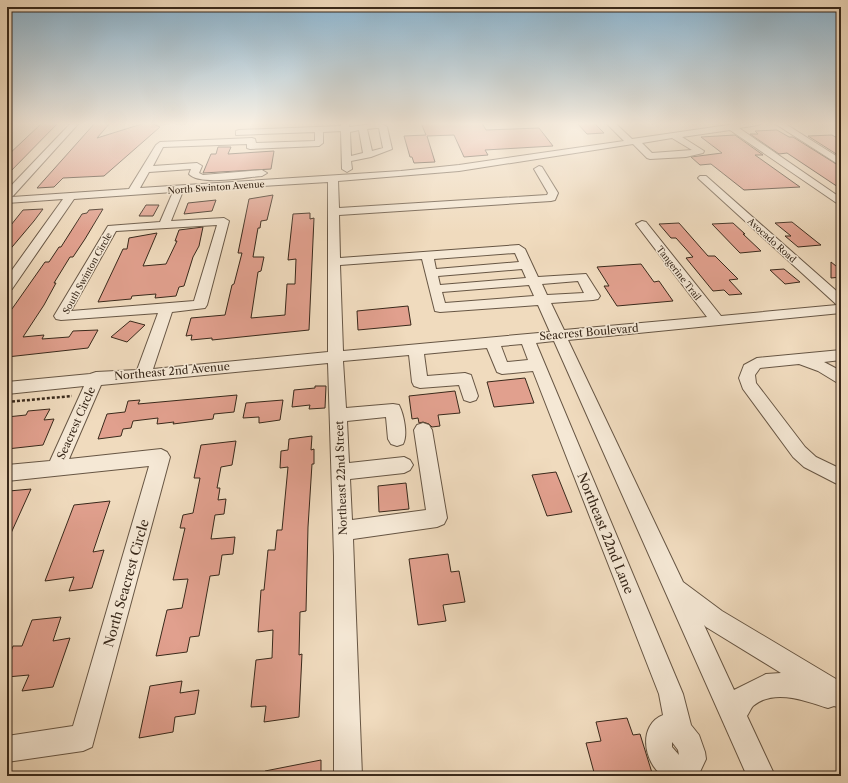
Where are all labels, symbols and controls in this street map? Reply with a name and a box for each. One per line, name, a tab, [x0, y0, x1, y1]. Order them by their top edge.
street label: North Swinton Avenue	[167, 178, 265, 196]
street label: Avocado Road	[745, 215, 799, 265]
street label: South Swinton Circle	[60, 230, 114, 316]
street label: Tangerine Trail	[655, 244, 704, 302]
street label: Seacrest Boulevard	[539, 321, 640, 343]
street label: Northeast 2nd Avenue	[114, 359, 230, 383]
street label: Seacrest Circle	[54, 385, 98, 461]
street label: Northeast 22nd Street	[332, 420, 350, 536]
street label: Northeast 22nd Lane	[574, 470, 638, 596]
street label: North Seacrest Circle	[100, 517, 152, 649]

